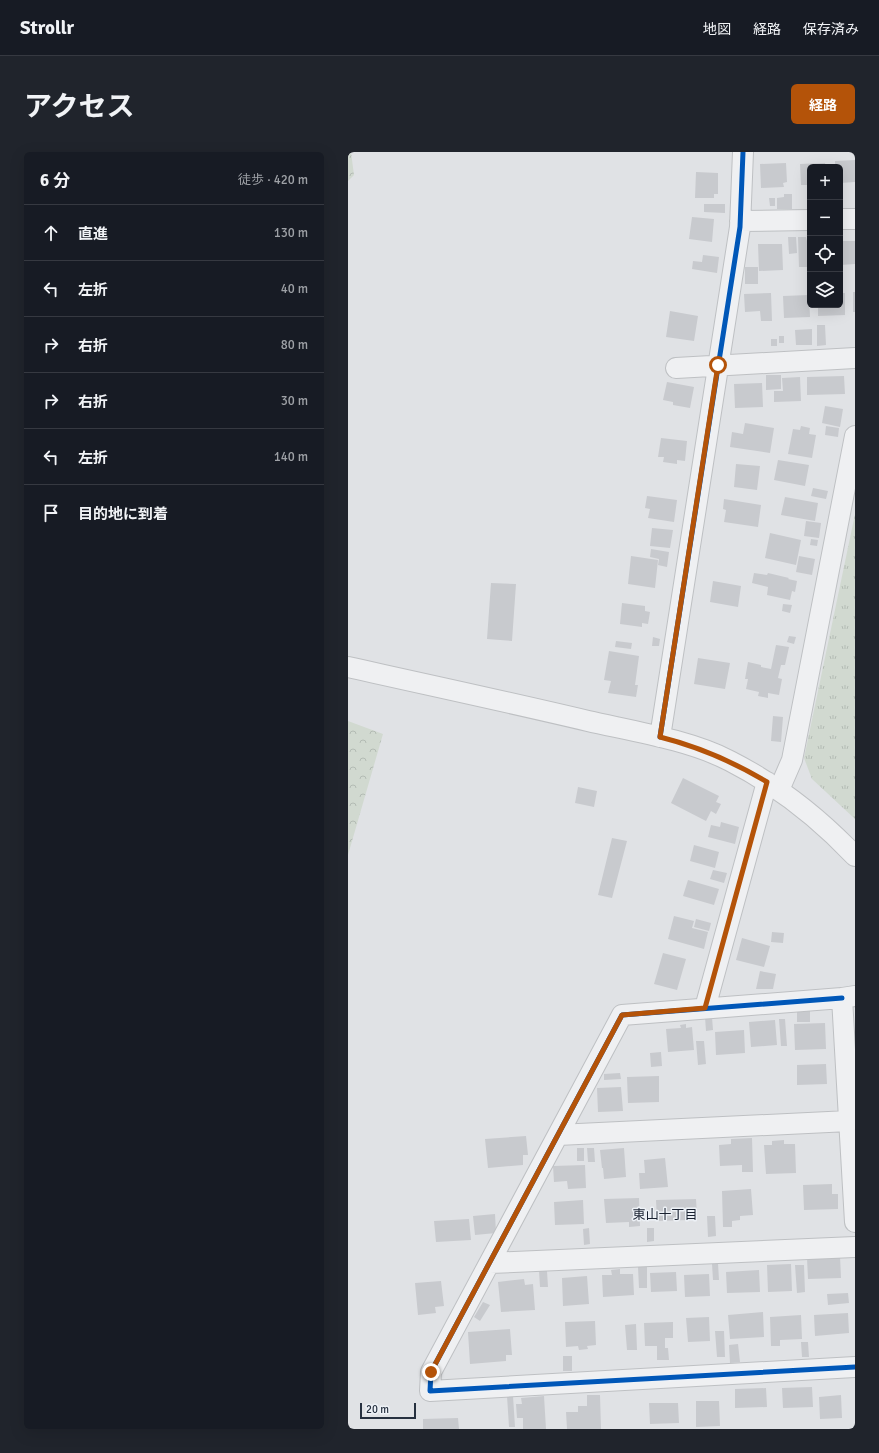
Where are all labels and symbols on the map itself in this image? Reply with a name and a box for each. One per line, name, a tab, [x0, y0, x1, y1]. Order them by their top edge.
route start	[709, 356, 727, 374]
district label: 東山十丁目	[632, 1207, 698, 1223]
route end	[422, 1363, 440, 1381]
scale bar	[360, 1401, 416, 1420]

